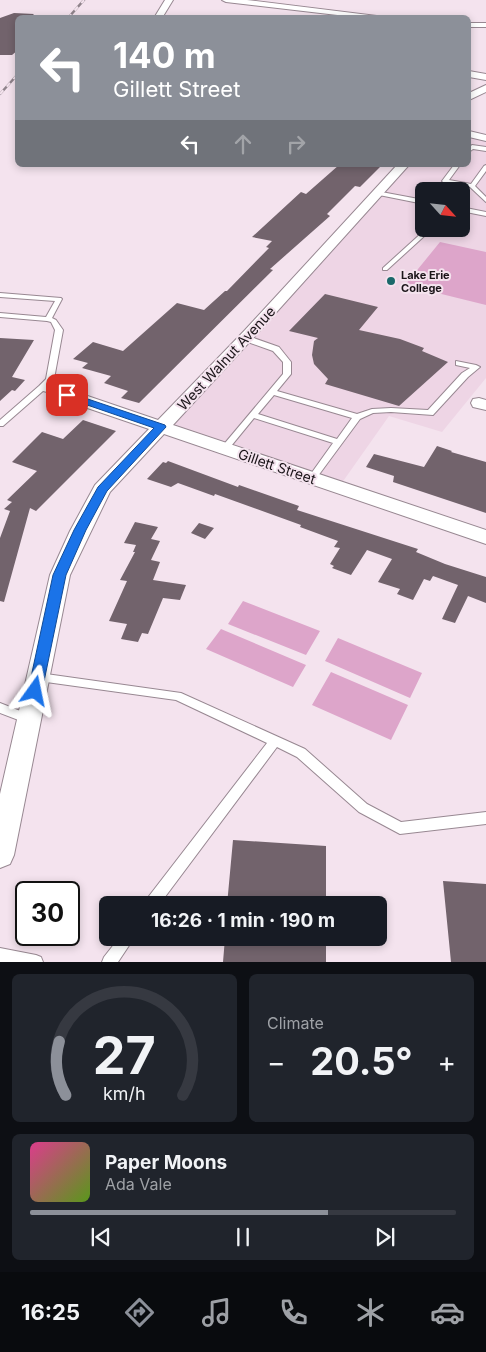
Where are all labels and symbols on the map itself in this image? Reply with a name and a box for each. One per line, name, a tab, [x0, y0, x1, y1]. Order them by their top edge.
north arrow	[415, 182, 470, 238]
place label: Lake Erie College	[401, 268, 450, 295]
marker: Lake Erie College	[385, 275, 397, 287]
street label: West Walnut Avenue	[173, 303, 279, 413]
pin	[46, 374, 88, 416]
street label: Gillett Street	[236, 445, 318, 487]
position arrow	[8, 664, 60, 716]
speed limit sign: 30	[15, 881, 80, 946]

